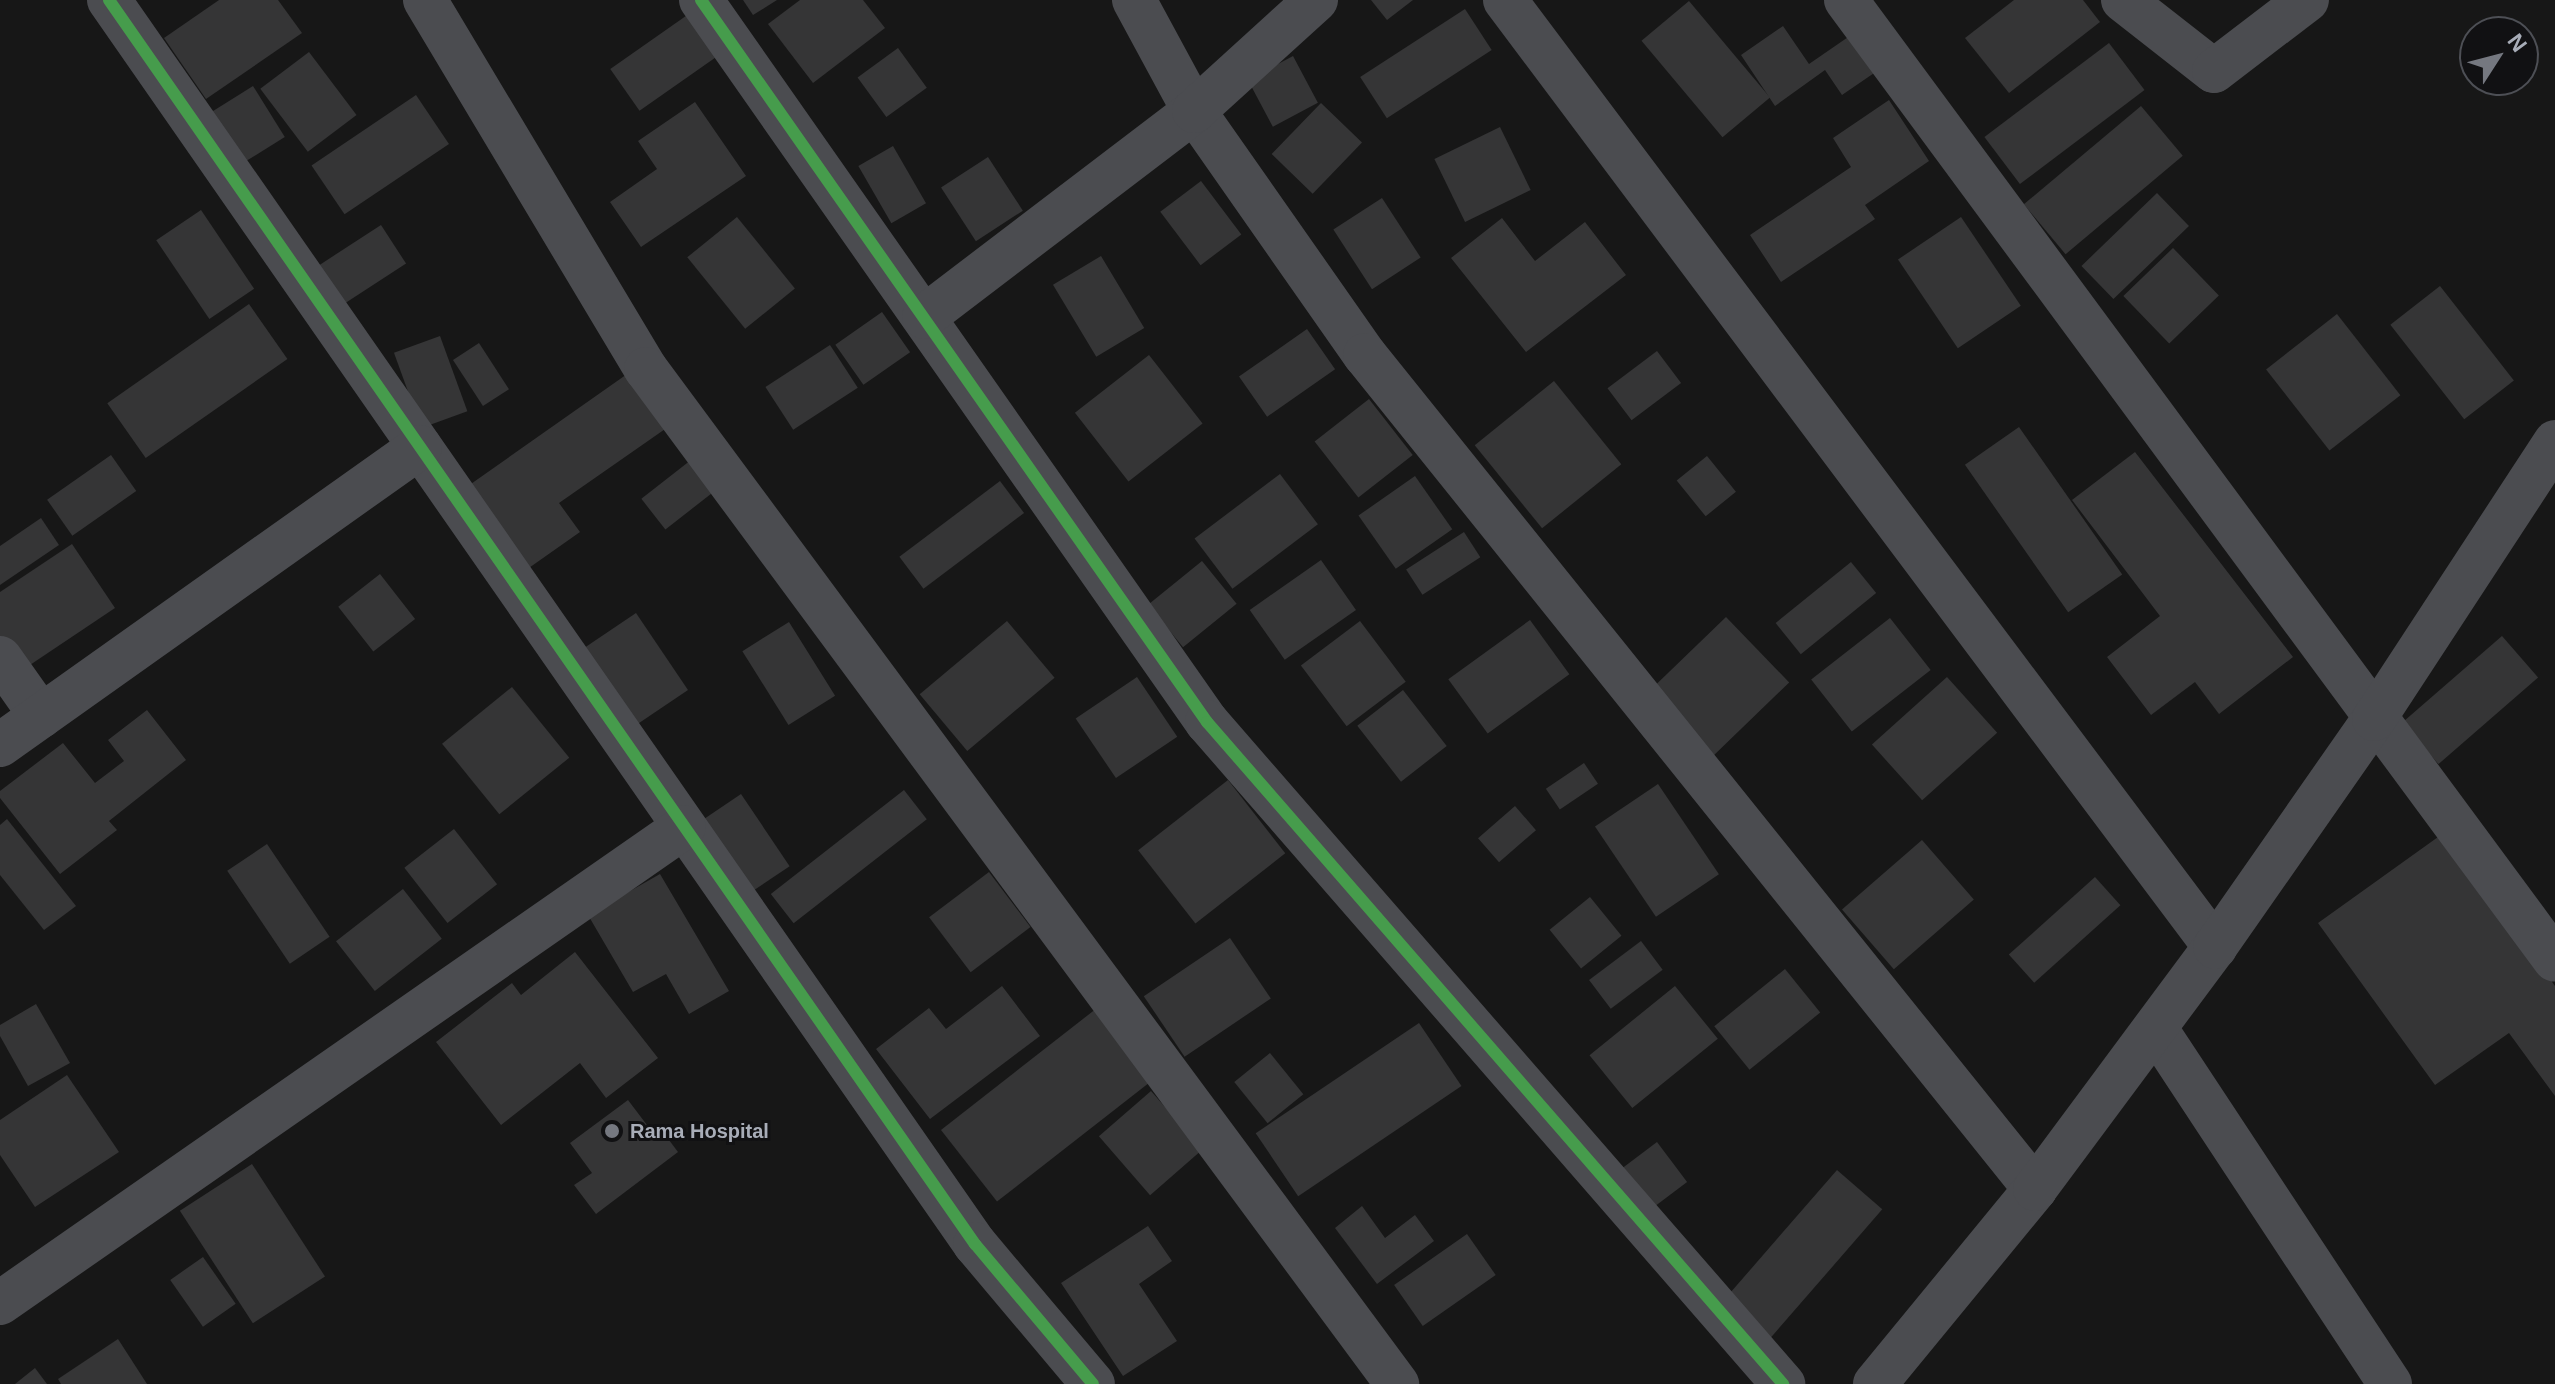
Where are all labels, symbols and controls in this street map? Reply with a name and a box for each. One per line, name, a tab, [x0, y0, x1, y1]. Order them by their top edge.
north arrow	[2459, 16, 2539, 96]
text: N	[2502, 29, 2532, 57]
place label: Rama Hospital	[630, 1119, 769, 1143]
marker: Rama Hospital	[601, 1120, 623, 1142]

